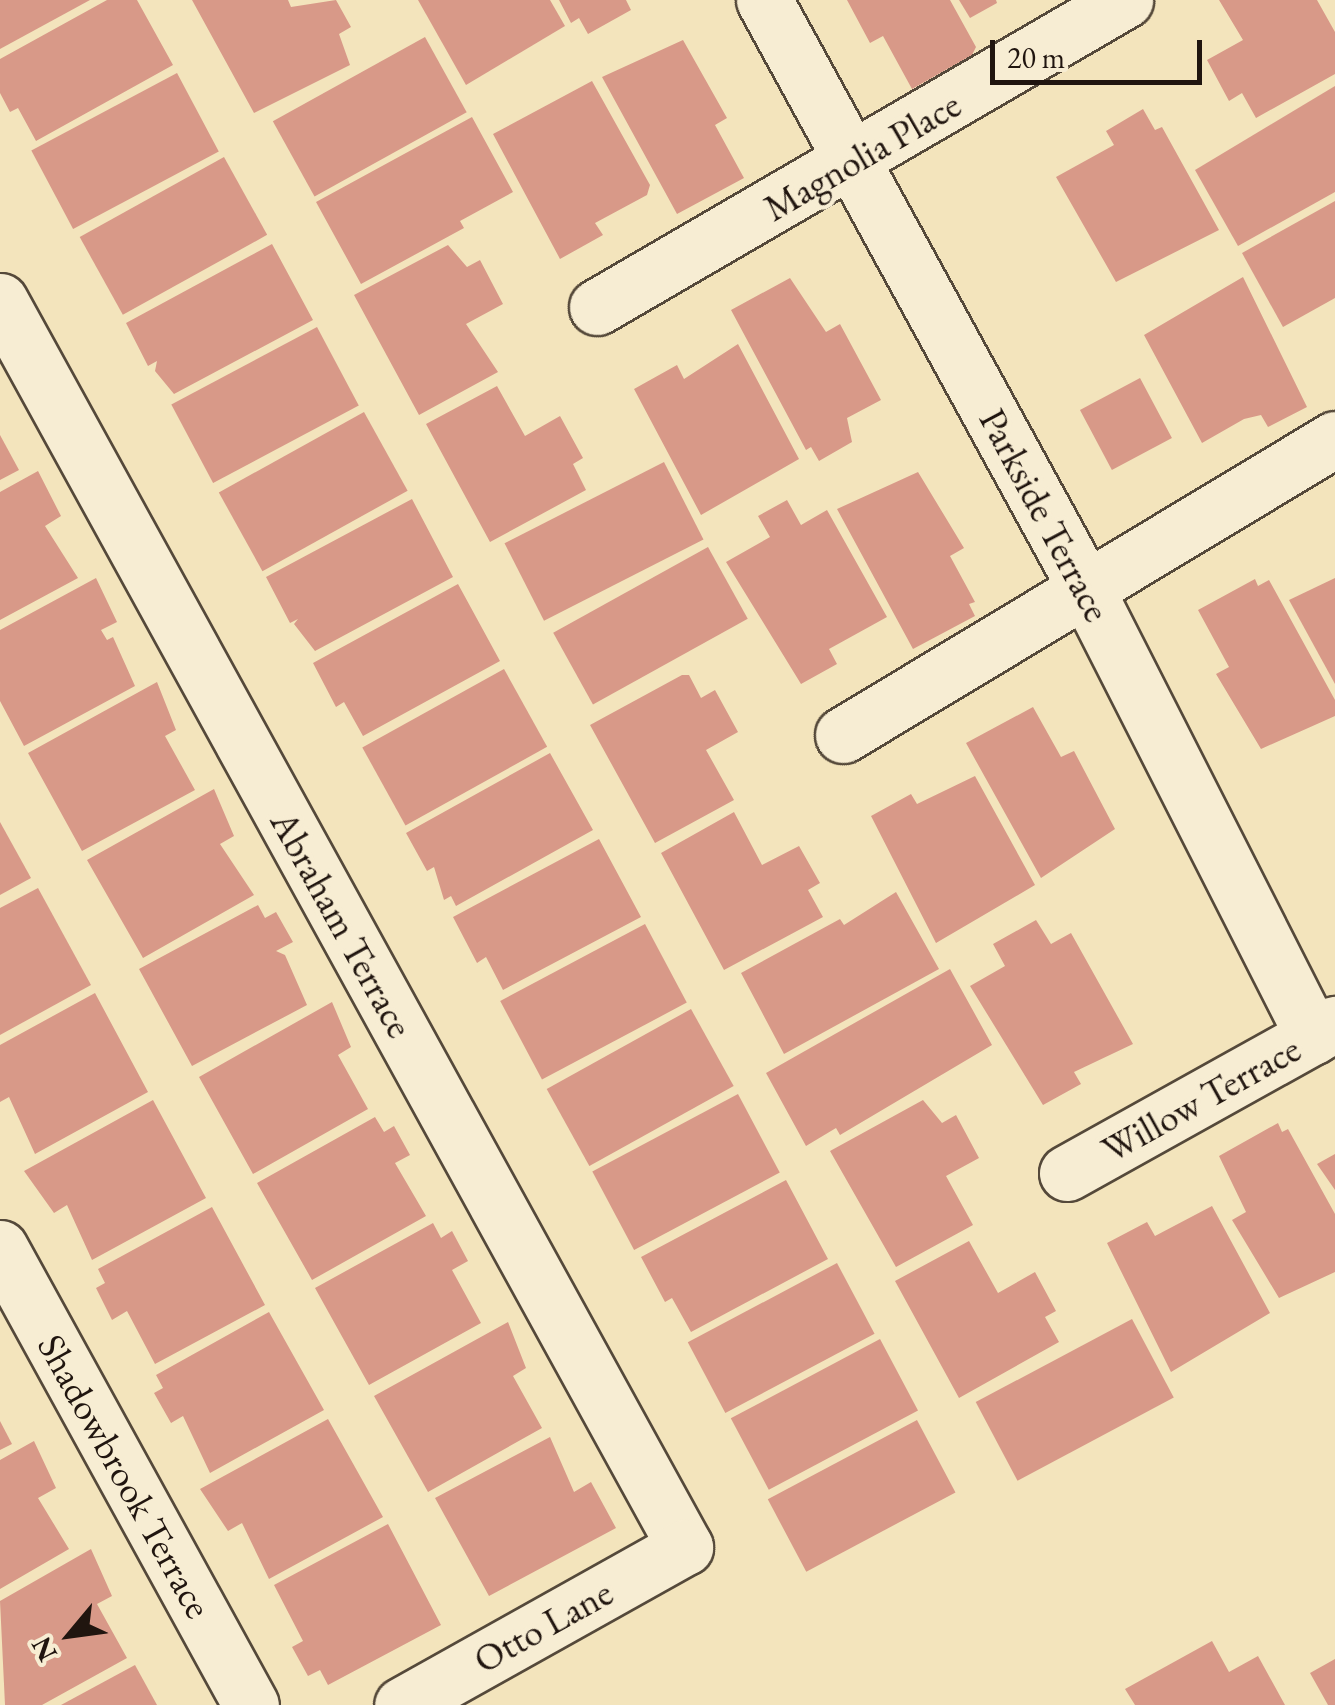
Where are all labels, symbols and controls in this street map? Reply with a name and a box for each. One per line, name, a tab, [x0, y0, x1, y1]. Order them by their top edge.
scale bar	[995, 20, 1208, 82]
text: 20 m	[1007, 38, 1065, 77]
street label: Magnolia Place	[756, 81, 968, 231]
street label: Parkside Terrace	[970, 401, 1120, 629]
street label: Abraham Terrace	[261, 803, 423, 1045]
street label: Willow Terrace	[1094, 1026, 1308, 1172]
street label: Shadowbrook Terrace	[28, 1326, 222, 1626]
street label: Otto Lane	[466, 1569, 620, 1683]
north arrow	[20, 1585, 120, 1685]
text: N	[23, 1631, 65, 1668]

